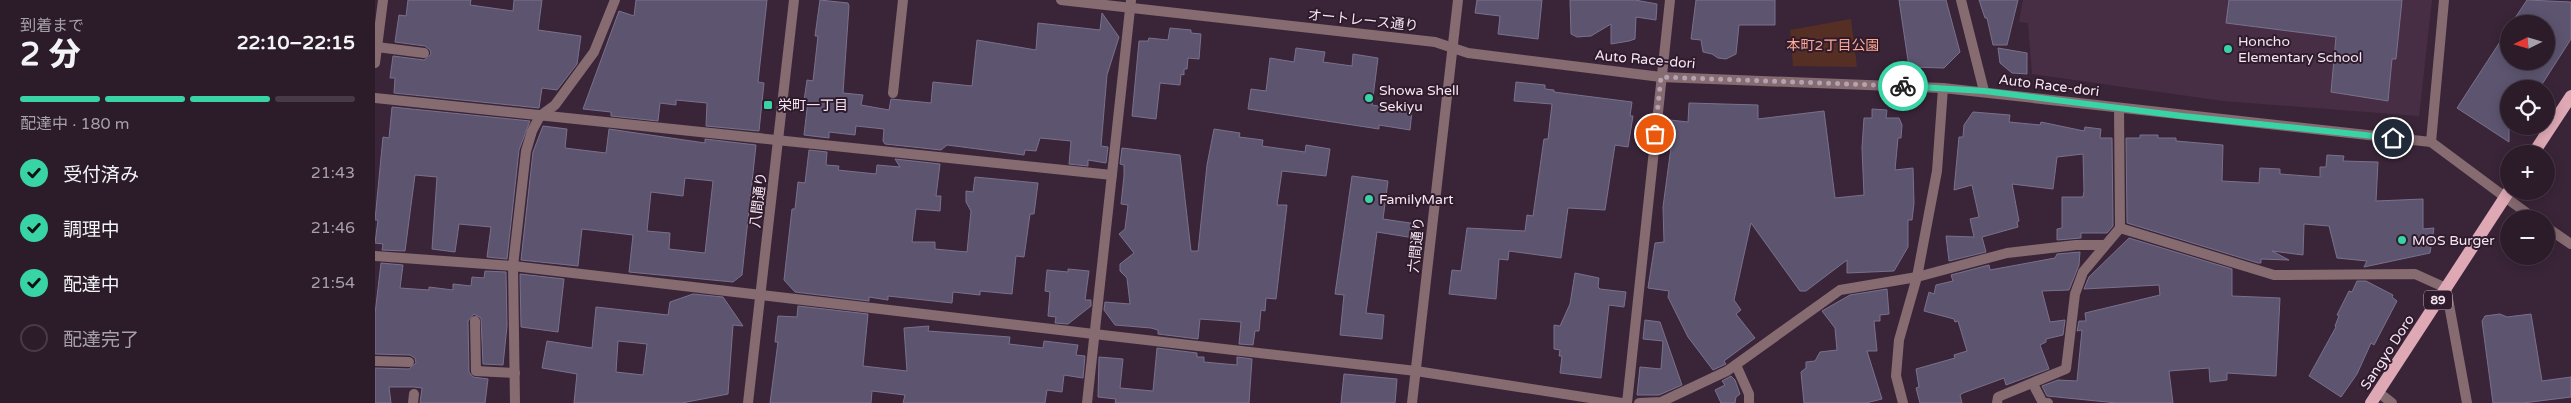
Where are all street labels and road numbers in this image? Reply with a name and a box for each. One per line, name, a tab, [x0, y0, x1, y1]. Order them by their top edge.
street label: オートレース通り	[1307, 6, 1419, 35]
street label: Auto Race-dori	[1594, 47, 1696, 72]
street label: Auto Race-dori	[1998, 71, 2100, 100]
street label: 八間通り	[747, 171, 770, 229]
street label: 六間通り	[1405, 216, 1428, 274]
road number: 89	[2424, 290, 2452, 310]
street label: Sangyo Doro	[2357, 312, 2418, 393]

